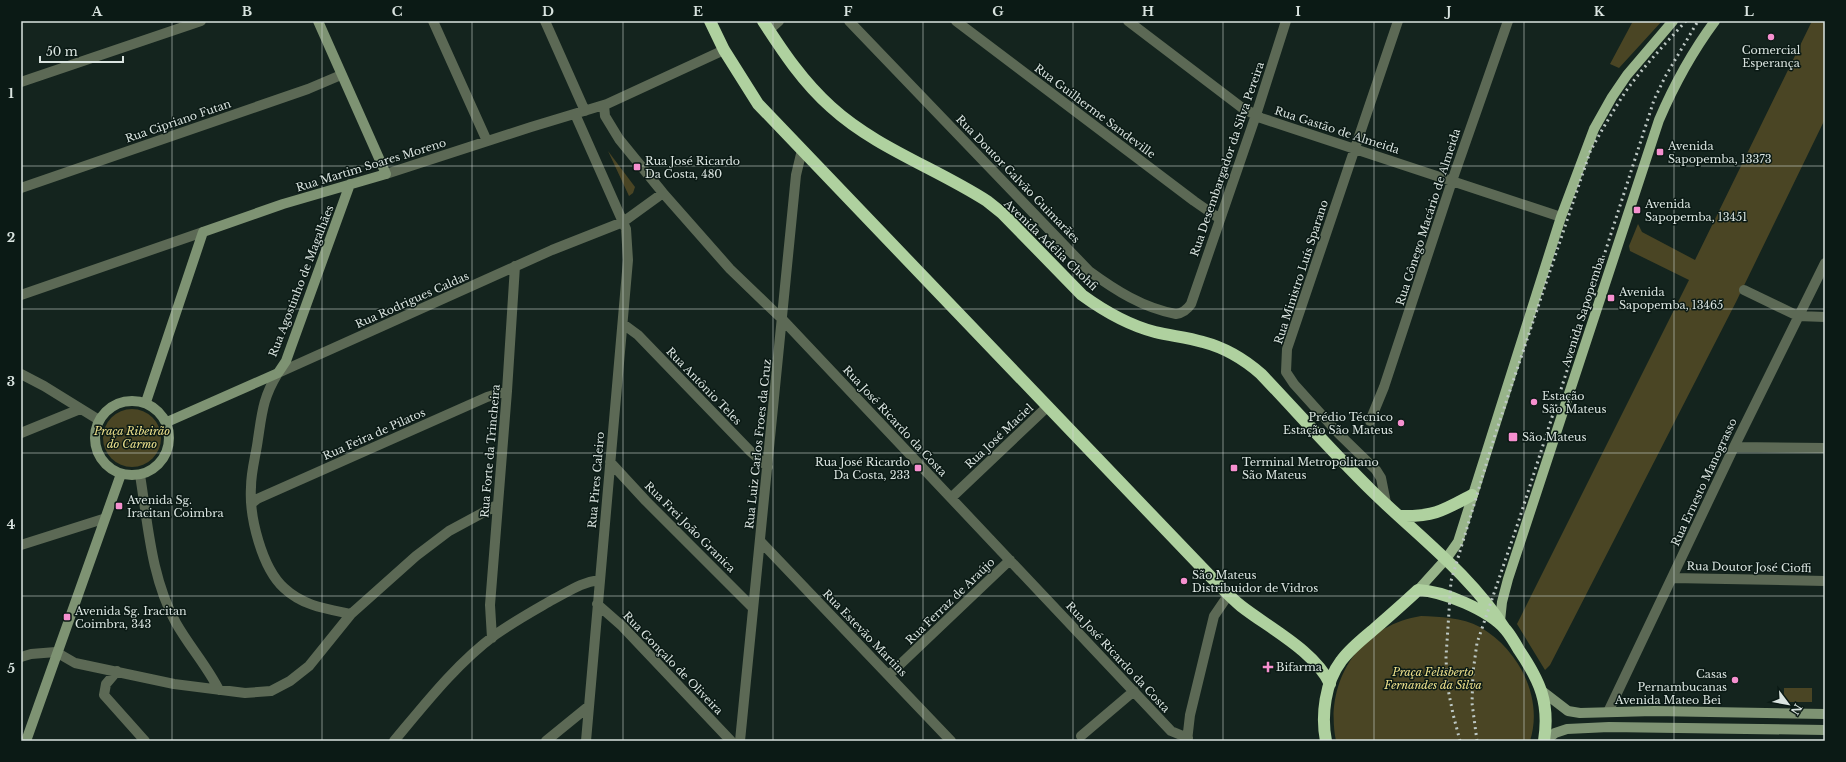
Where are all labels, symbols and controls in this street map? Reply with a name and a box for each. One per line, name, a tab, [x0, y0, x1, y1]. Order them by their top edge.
text: A	[91, 3, 103, 20]
text: B	[242, 3, 252, 20]
text: C	[392, 3, 403, 20]
text: D	[542, 3, 554, 20]
text: E	[693, 3, 703, 20]
text: F	[844, 3, 853, 20]
text: G	[992, 3, 1004, 20]
text: H	[1142, 3, 1154, 20]
text: I	[1295, 3, 1301, 20]
text: J	[1443, 3, 1452, 20]
text: K	[1594, 3, 1605, 20]
text: L	[1744, 3, 1754, 20]
marker: Comercial Esperança	[1766, 32, 1776, 42]
scale bar	[40, 38, 123, 64]
place label: Comercial Esperança	[1742, 43, 1801, 70]
text: 50 m	[46, 44, 78, 59]
street label: Rua Desembargador da Silva Pereira	[1187, 59, 1267, 258]
street label: Rua Guilherme Sandeville	[1032, 61, 1158, 161]
text: 1	[8, 85, 14, 102]
street label: Rua Cipriano Futan	[123, 96, 233, 146]
street label: Rua Gastão de Almeida	[1273, 103, 1402, 157]
street label: Rua Doutor Galvão Guimarães	[953, 112, 1083, 246]
street label: Rua Cônego Macário de Almeida	[1393, 126, 1464, 307]
street label: Rua Martim Soares Moreno	[294, 135, 448, 195]
place label: Avenida Sapopemba, 13373	[1667, 139, 1772, 166]
marker: Avenida Sapopemba, 13373	[1655, 147, 1665, 157]
place label: Rua José Ricardo Da Costa, 480	[645, 154, 740, 181]
marker: Rua José Ricardo Da Costa, 480	[632, 162, 642, 172]
street label: Avenida Adélia Chohfi	[1000, 196, 1101, 293]
place label: Avenida Sapopemba, 13451	[1644, 197, 1747, 224]
street label: Rua Ministro Luís Sparano	[1271, 198, 1331, 346]
street label: Rua Agostinho de Magalhães	[266, 203, 336, 359]
marker: Avenida Sapopemba, 13451	[1632, 205, 1642, 215]
text: 2	[7, 229, 15, 246]
street label: Avenida Sapopemba	[1558, 254, 1608, 370]
street label: Rua Rodrigues Caldas	[353, 269, 471, 331]
place label: Avenida Sapopemba, 13465	[1618, 285, 1723, 312]
marker: Avenida Sapopemba, 13465	[1606, 293, 1616, 303]
street label: Rua Antônio Teles	[663, 344, 745, 428]
street label: Rua Luiz Carlos Froes da Cruz	[742, 358, 774, 530]
street label: Rua José Ricardo da Costa	[840, 363, 951, 480]
text: 3	[7, 373, 15, 390]
street label: Rua Forte da Trincheira	[477, 383, 503, 518]
place label: Estação São Mateus	[1542, 389, 1606, 416]
marker: Estação São Mateus	[1529, 397, 1539, 407]
street label: Rua José Maciel	[962, 400, 1036, 471]
street label: Rua Feira de Pilatos	[321, 405, 427, 463]
place label: Prédio Técnico Estação São Mateus	[1283, 410, 1393, 437]
street label: Rua Ernesto Manograsso	[1668, 416, 1740, 548]
marker: Prédio Técnico Estação São Mateus	[1396, 418, 1406, 428]
park label: Praça Ribeirão do Carmo	[93, 424, 170, 451]
place label: São Mateus	[1522, 430, 1586, 444]
street label: Rua Pires Caleiro	[585, 431, 607, 529]
marker: São Mateus	[1507, 431, 1519, 443]
place label: Rua José Ricardo Da Costa, 233	[815, 455, 910, 482]
place label: Terminal Metropolitano São Mateus	[1242, 455, 1379, 482]
marker: Rua José Ricardo Da Costa, 233	[913, 463, 923, 473]
marker: Terminal Metropolitano São Mateus	[1229, 463, 1239, 473]
street label: Rua Frei João Granica	[642, 479, 739, 576]
place label: Avenida Sg. Iracitan Coimbra	[126, 493, 225, 520]
marker: Avenida Sg. Iracitan Coimbra	[114, 501, 124, 511]
text: 4	[7, 516, 16, 533]
street label: Rua Ferraz de Araújo	[903, 555, 997, 647]
street label: Rua Doutor José Cioffi	[1686, 559, 1812, 575]
place label: São Mateus Distribuidor de Vidros	[1192, 568, 1318, 595]
marker: São Mateus Distribuidor de Vidros	[1179, 576, 1189, 586]
street label: Rua Estevão Martins	[820, 587, 910, 679]
street label: Rua José Ricardo da Costa	[1063, 599, 1174, 716]
place label: Avenida Sg. Iracitan Coimbra, 343	[74, 604, 187, 631]
street label: Rua Gonçalo de Oliveira	[620, 609, 726, 718]
marker: Avenida Sg. Iracitan Coimbra, 343	[62, 612, 72, 622]
text: 5	[7, 660, 15, 677]
place label: Bifarma	[1276, 660, 1323, 674]
marker: Bifarma	[1263, 662, 1273, 672]
park label: Praça Felisberto Fernandes da Silva	[1383, 665, 1482, 692]
place label: Casas Pernambucanas	[1638, 667, 1727, 694]
marker: Casas Pernambucanas	[1730, 675, 1740, 685]
north arrow	[1768, 684, 1808, 724]
street label: Avenida Mateo Bei	[1614, 693, 1721, 707]
text: N	[1787, 701, 1805, 718]

